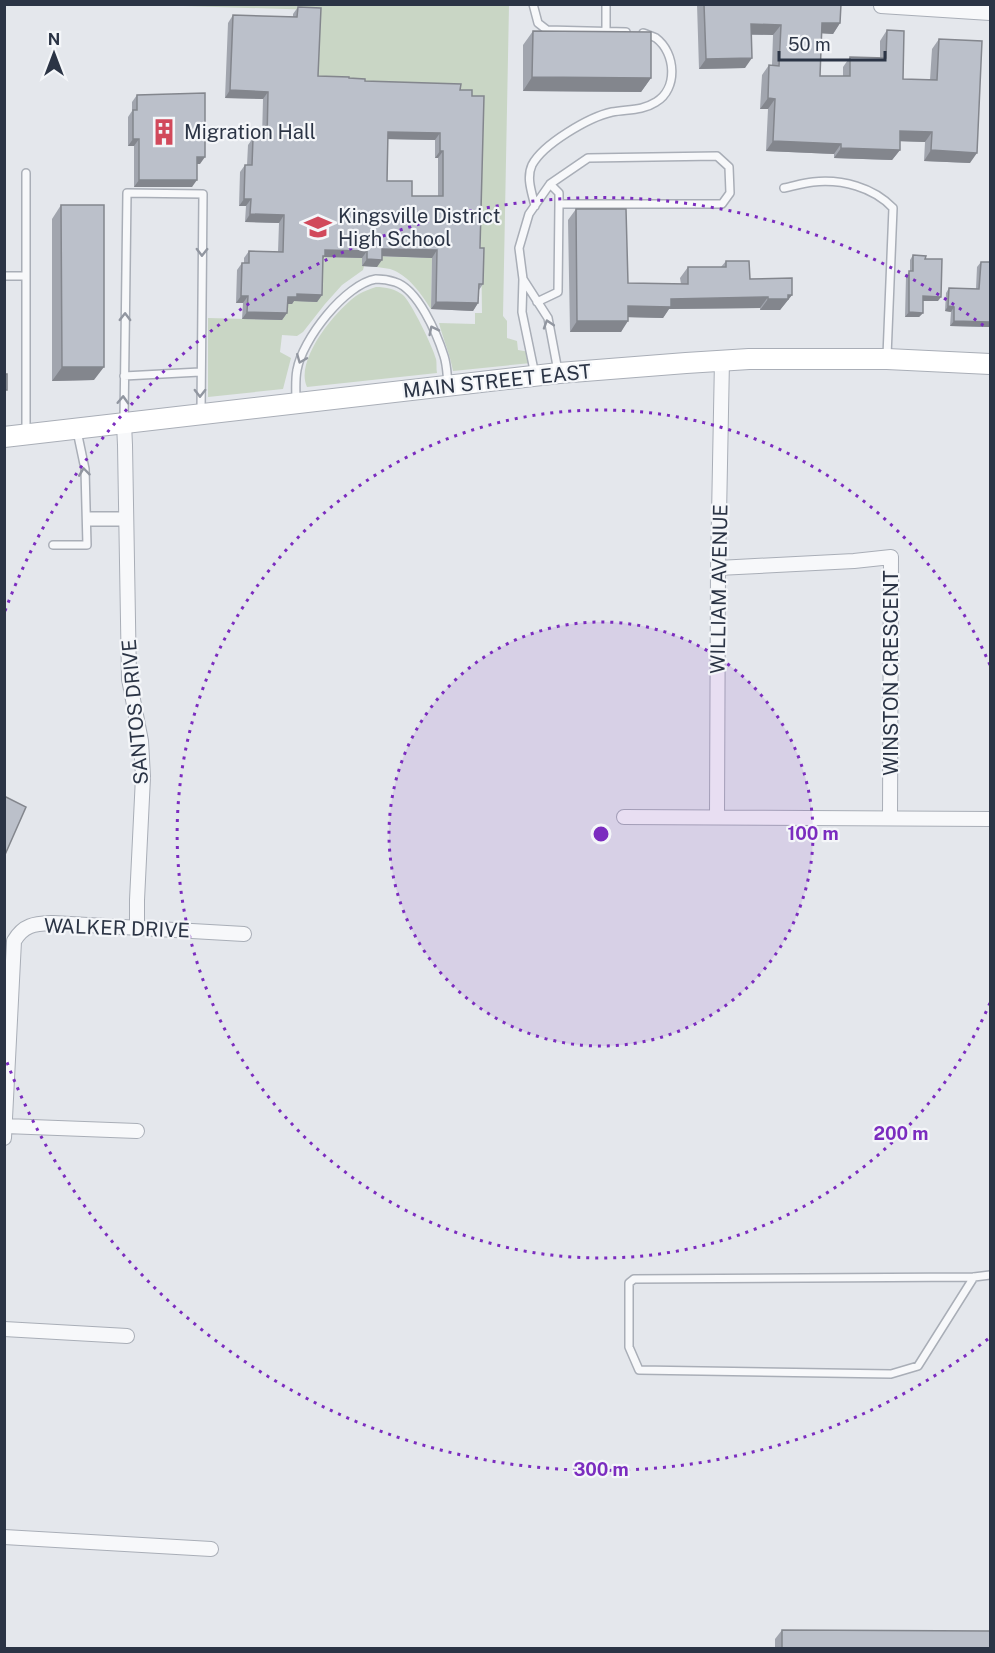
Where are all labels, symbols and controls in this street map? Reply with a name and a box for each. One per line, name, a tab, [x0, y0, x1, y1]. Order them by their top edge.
north arrow	[24, 24, 84, 84]
scale bar	[779, 24, 886, 62]
text: N	[48, 30, 60, 49]
text: 50 m	[788, 34, 831, 55]
building icon: Migration Hall	[149, 117, 179, 147]
place label: Migration Hall	[184, 120, 316, 144]
place label: Kingsville District High School	[338, 204, 500, 251]
school or university icon: Kingsville District High School	[303, 212, 333, 242]
one-way arrow	[195, 248, 208, 257]
one-way arrow	[119, 313, 131, 322]
one-way arrow	[543, 319, 555, 329]
one-way arrow	[428, 326, 440, 337]
one-way arrow	[296, 352, 308, 363]
street label: MAIN STREET EAST	[402, 359, 592, 403]
one-way arrow	[194, 389, 206, 398]
one-way arrow	[117, 395, 130, 404]
one-way arrow	[78, 467, 91, 476]
street label: WILLIAM AVENUE	[706, 504, 732, 674]
street label: WINSTON CRESCENT	[879, 570, 903, 776]
street label: SANTOS DRIVE	[117, 638, 153, 786]
text: 100 m	[787, 823, 839, 844]
centre of rings	[591, 824, 611, 844]
street label: WALKER DRIVE	[44, 913, 190, 943]
text: 200 m	[874, 1123, 928, 1144]
text: 300 m	[573, 1459, 629, 1480]

